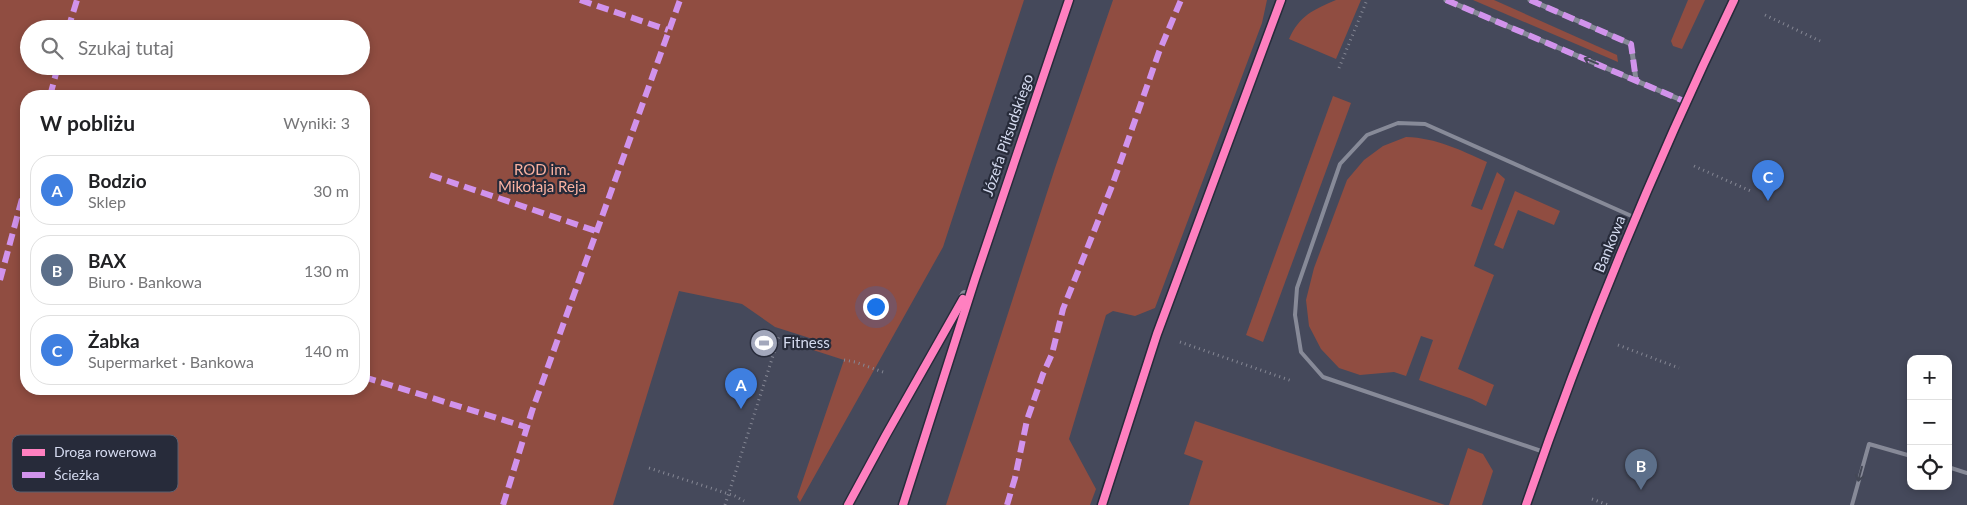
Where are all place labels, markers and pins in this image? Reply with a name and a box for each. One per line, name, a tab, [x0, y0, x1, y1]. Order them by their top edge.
pin: C	[1752, 160, 1784, 201]
sports icon: Fitness	[749, 328, 779, 358]
place label: Fitness	[783, 333, 830, 351]
pin: A	[725, 368, 757, 409]
pin: B	[1625, 449, 1657, 490]

